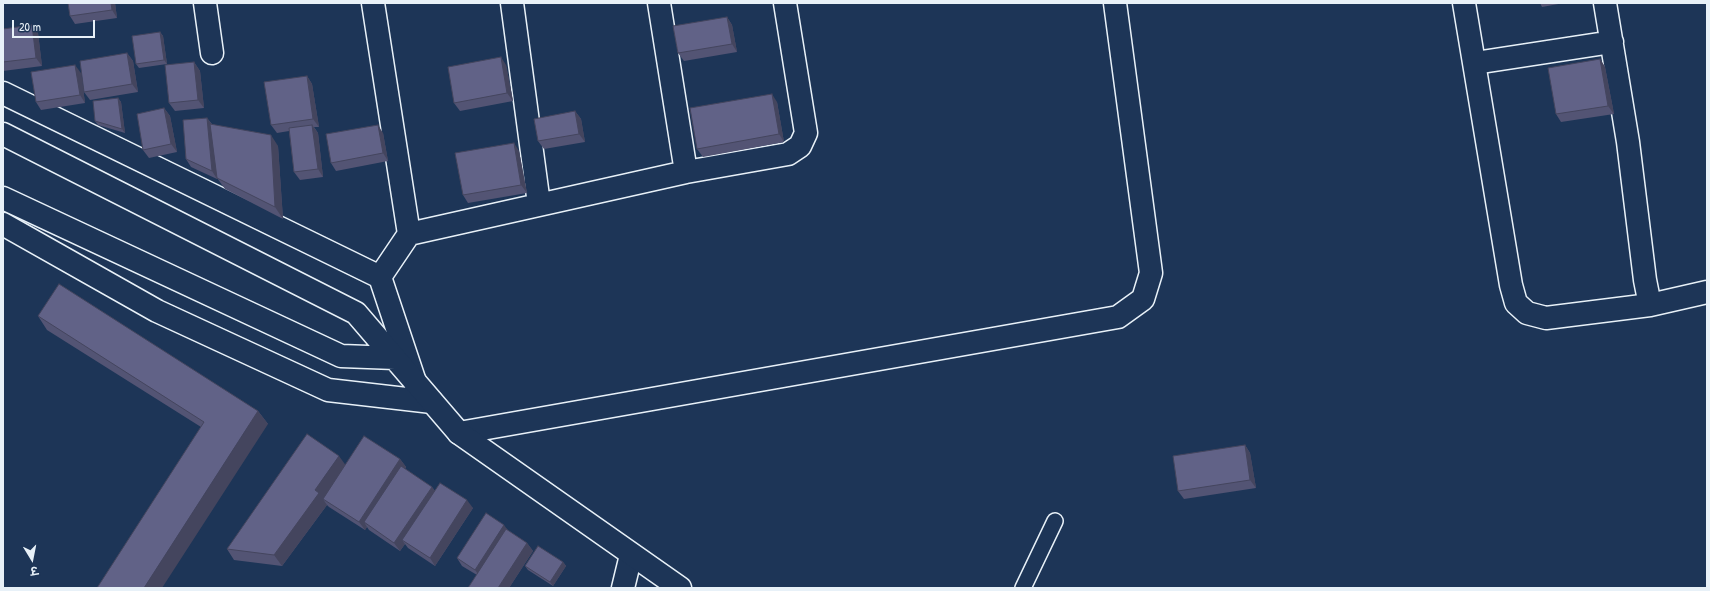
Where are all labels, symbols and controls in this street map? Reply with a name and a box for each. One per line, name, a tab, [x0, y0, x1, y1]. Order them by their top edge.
scale bar	[14, 12, 97, 38]
text: 20 m	[19, 18, 41, 35]
north arrow	[12, 539, 52, 579]
text: उ	[29, 563, 39, 578]

